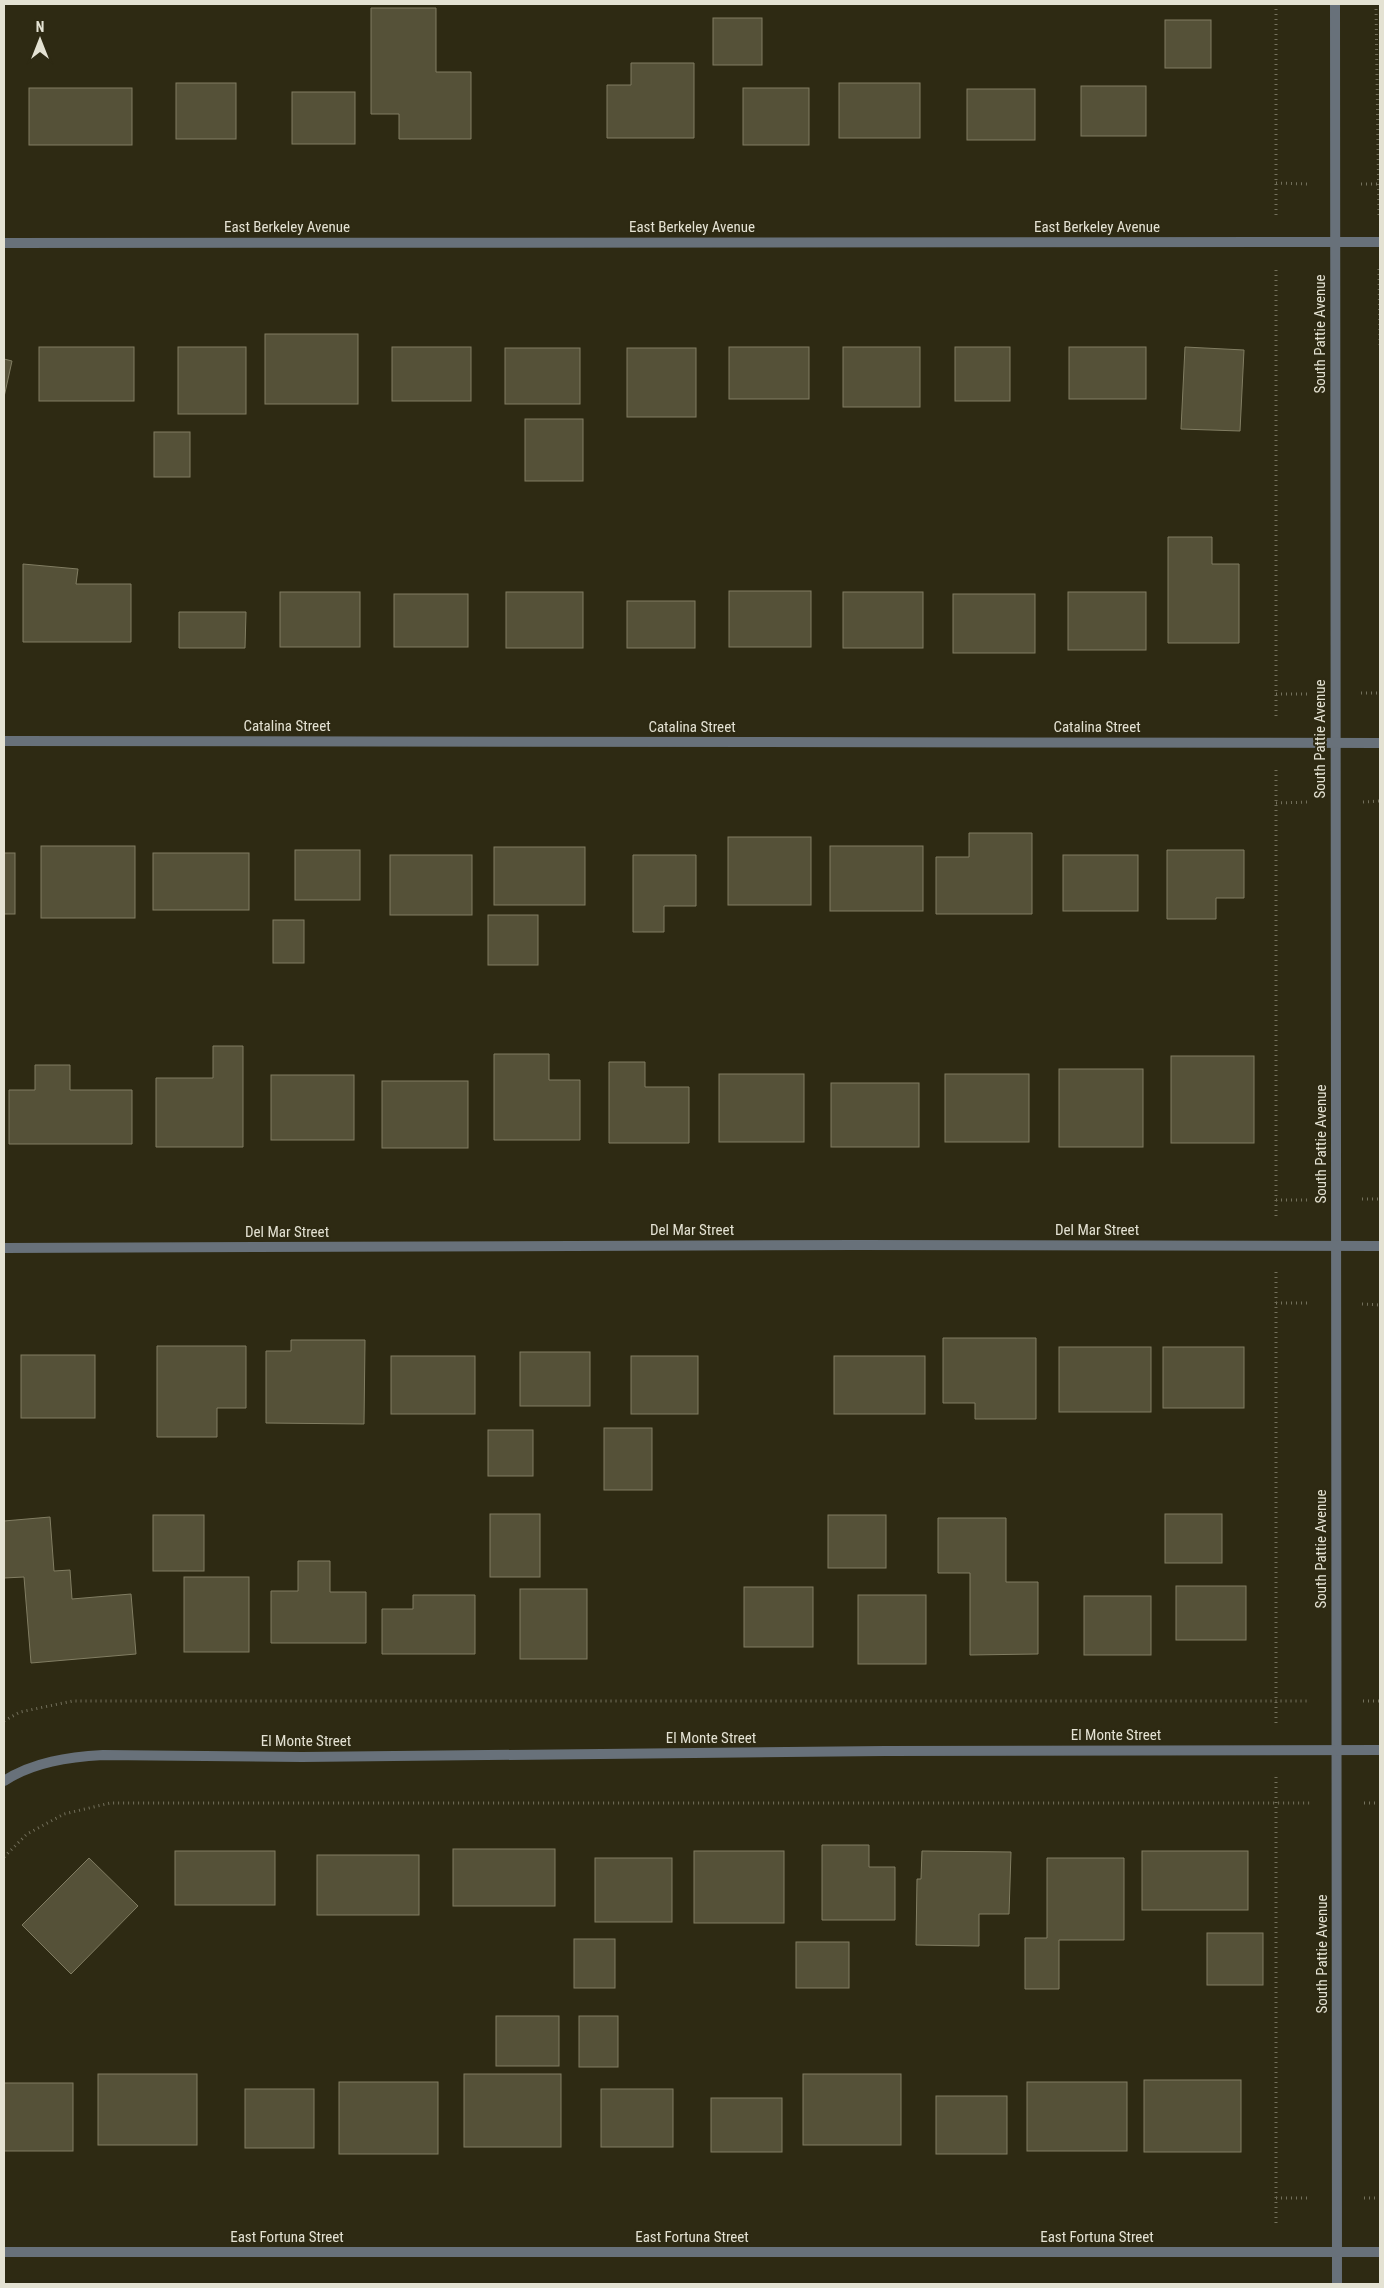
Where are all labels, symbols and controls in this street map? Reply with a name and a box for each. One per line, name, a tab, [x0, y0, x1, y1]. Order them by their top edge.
north arrow	[15, 15, 65, 65]
text: N	[36, 19, 44, 35]
street label: East Berkeley Avenue	[224, 218, 350, 236]
street label: East Berkeley Avenue	[629, 218, 755, 236]
street label: East Berkeley Avenue	[1034, 218, 1160, 236]
street label: South Pattie Avenue	[1311, 274, 1329, 394]
street label: South Pattie Avenue	[1311, 679, 1329, 799]
street label: Catalina Street	[243, 717, 331, 735]
street label: Catalina Street	[648, 718, 736, 736]
street label: Catalina Street	[1053, 718, 1141, 736]
street label: South Pattie Avenue	[1312, 1084, 1330, 1204]
street label: Del Mar Street	[650, 1221, 734, 1239]
street label: Del Mar Street	[1055, 1221, 1139, 1239]
street label: Del Mar Street	[245, 1223, 329, 1241]
street label: South Pattie Avenue	[1312, 1489, 1330, 1609]
street label: El Monte Street	[1071, 1726, 1161, 1744]
street label: El Monte Street	[666, 1729, 756, 1747]
street label: El Monte Street	[261, 1732, 351, 1750]
street label: South Pattie Avenue	[1313, 1894, 1331, 2014]
street label: East Fortuna Street	[230, 2228, 344, 2246]
street label: East Fortuna Street	[635, 2228, 749, 2246]
street label: East Fortuna Street	[1040, 2228, 1154, 2246]

